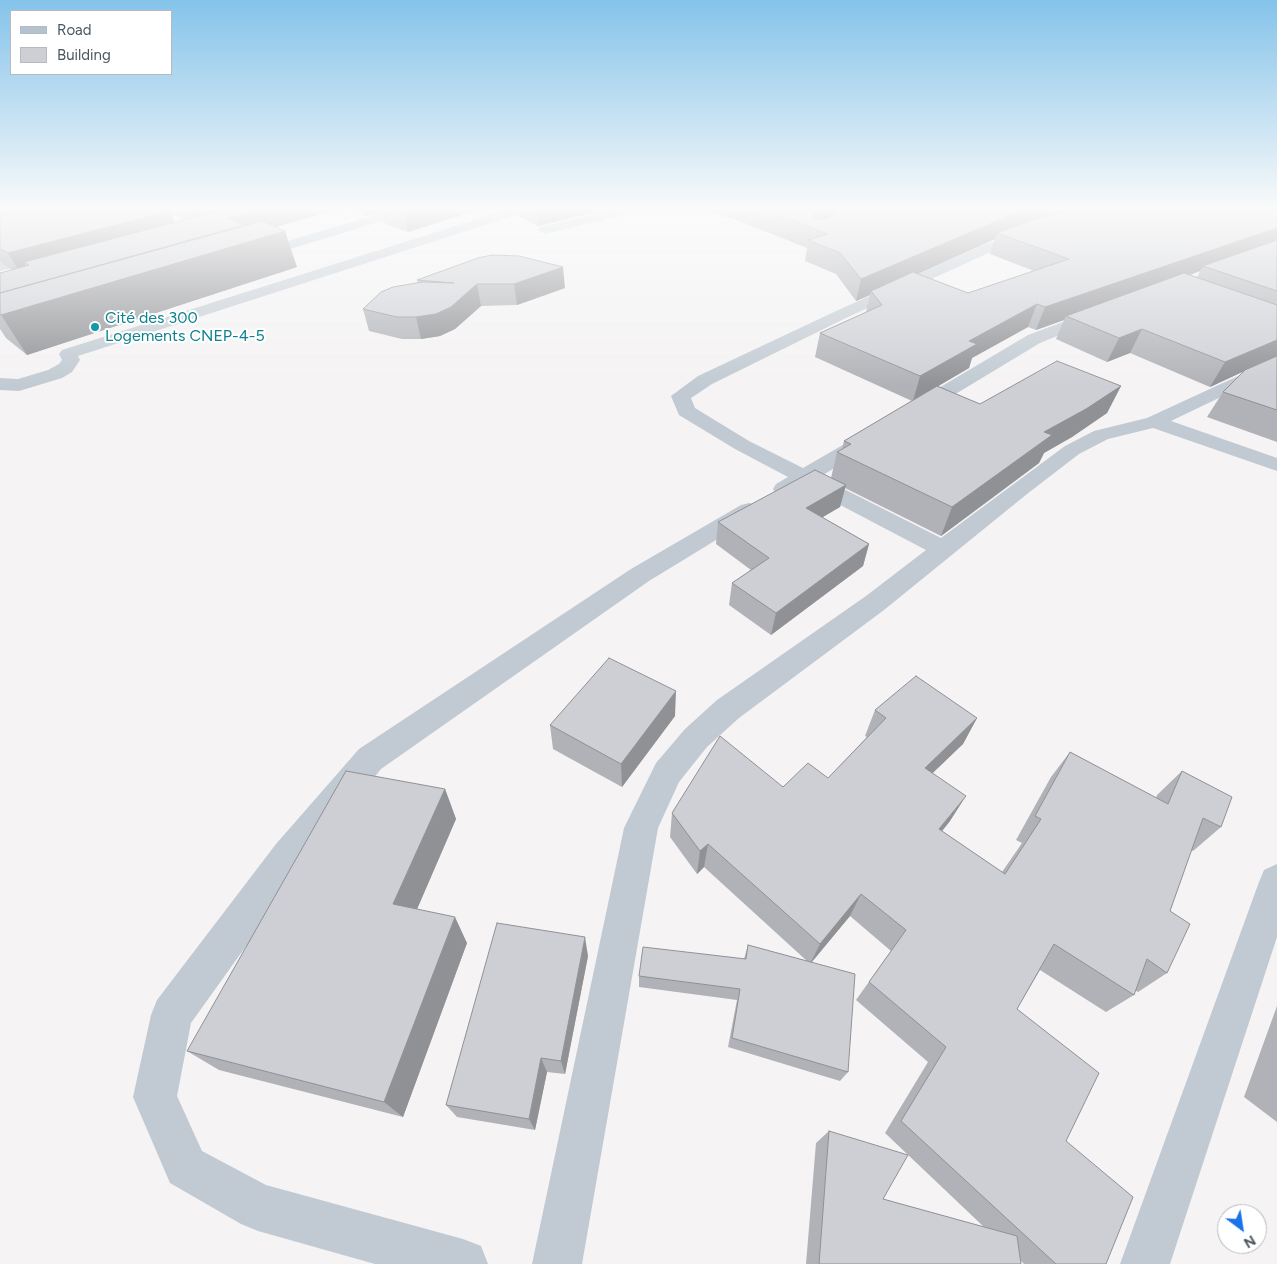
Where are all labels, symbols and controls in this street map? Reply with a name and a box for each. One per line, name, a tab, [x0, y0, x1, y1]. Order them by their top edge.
legend	[10, 10, 172, 75]
text: Road	[57, 21, 92, 39]
text: Building	[57, 46, 111, 64]
place label: Cité des 300 Logements CNEP-4-5	[105, 308, 265, 346]
marker: Cité des 300 Logements CNEP-4-5	[89, 321, 101, 333]
north arrow	[1217, 1204, 1267, 1254]
text: N	[1240, 1231, 1258, 1251]

